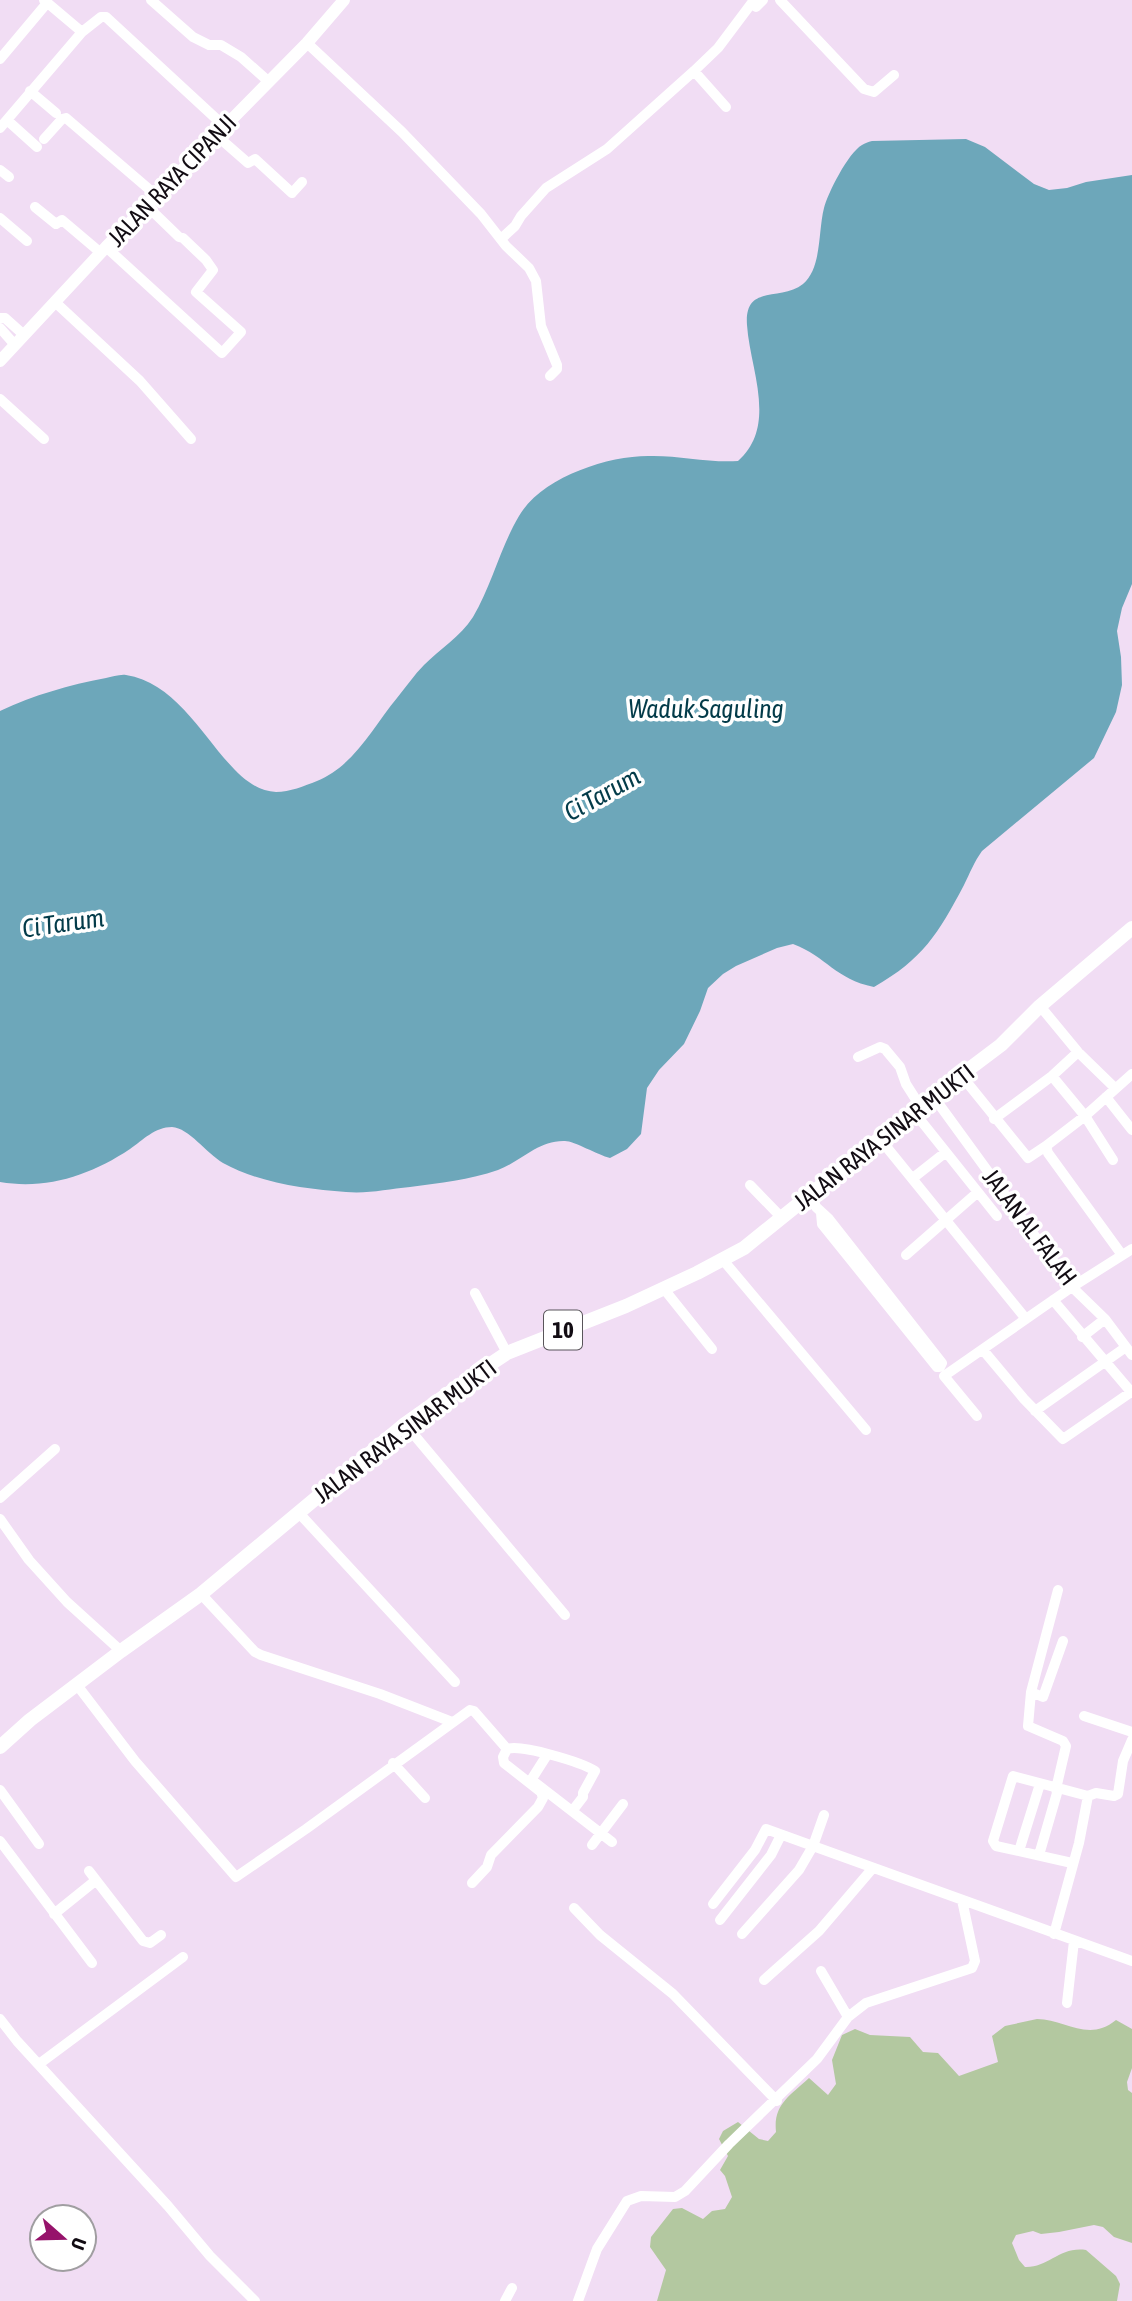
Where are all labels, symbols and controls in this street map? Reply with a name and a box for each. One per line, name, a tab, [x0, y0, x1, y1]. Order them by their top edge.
street label: JALAN RAYA CIPANJI	[102, 109, 242, 251]
water label: Waduk Saguling	[628, 694, 784, 724]
water label: Ci Tarum	[559, 761, 645, 827]
water label: Ci Tarum	[20, 902, 106, 944]
street label: JALAN RAYA SINAR MUKTI	[789, 1058, 979, 1216]
street label: JALAN AL FALAH	[978, 1164, 1082, 1290]
road number: 10	[544, 1310, 582, 1350]
street label: JALAN RAYA SINAR MUKTI	[309, 1354, 501, 1508]
north arrow	[28, 2203, 98, 2273]
text: U	[67, 2235, 91, 2253]

